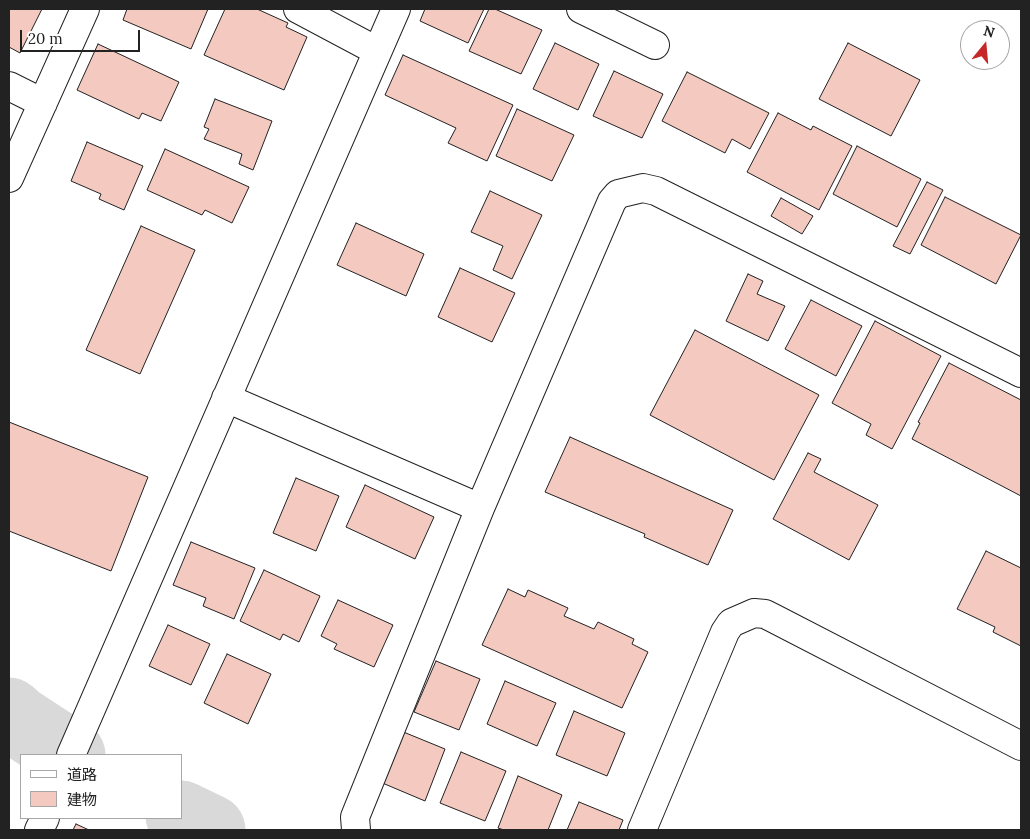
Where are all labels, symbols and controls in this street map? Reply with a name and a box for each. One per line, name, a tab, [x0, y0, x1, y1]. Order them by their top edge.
scale bar	[22, 20, 142, 52]
north arrow	[960, 20, 1010, 70]
text: N	[981, 21, 997, 42]
text: 20 m	[28, 29, 63, 48]
legend	[20, 754, 182, 819]
text: 道路	[67, 765, 97, 784]
text: 建物	[67, 790, 97, 809]

